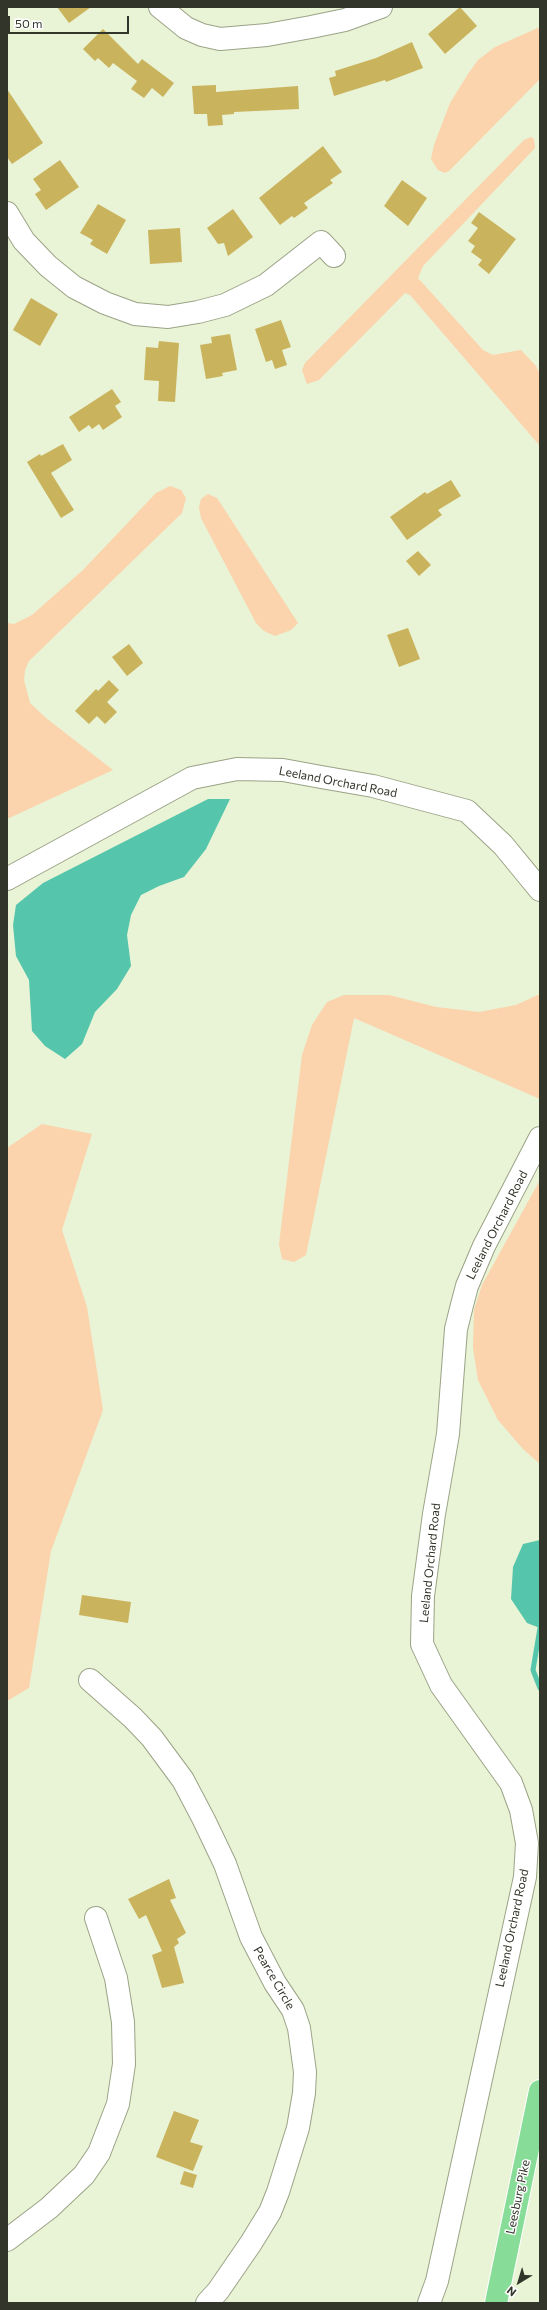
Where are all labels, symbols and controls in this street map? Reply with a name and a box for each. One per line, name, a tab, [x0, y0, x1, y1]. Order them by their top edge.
scale bar	[10, 8, 131, 34]
text: 50 m	[15, 16, 43, 30]
street label: Leeland Orchard Road	[278, 763, 398, 801]
street label: Leeland Orchard Road	[463, 1168, 531, 1282]
street label: Leeland Orchard Road	[417, 1502, 443, 1624]
street label: Leeland Orchard Road	[492, 1868, 532, 1988]
street label: Pearce Circle	[250, 1944, 298, 2012]
street label: Leesburg Pike	[503, 2159, 533, 2235]
north arrow	[499, 2262, 539, 2302]
text: N	[504, 2284, 519, 2300]

